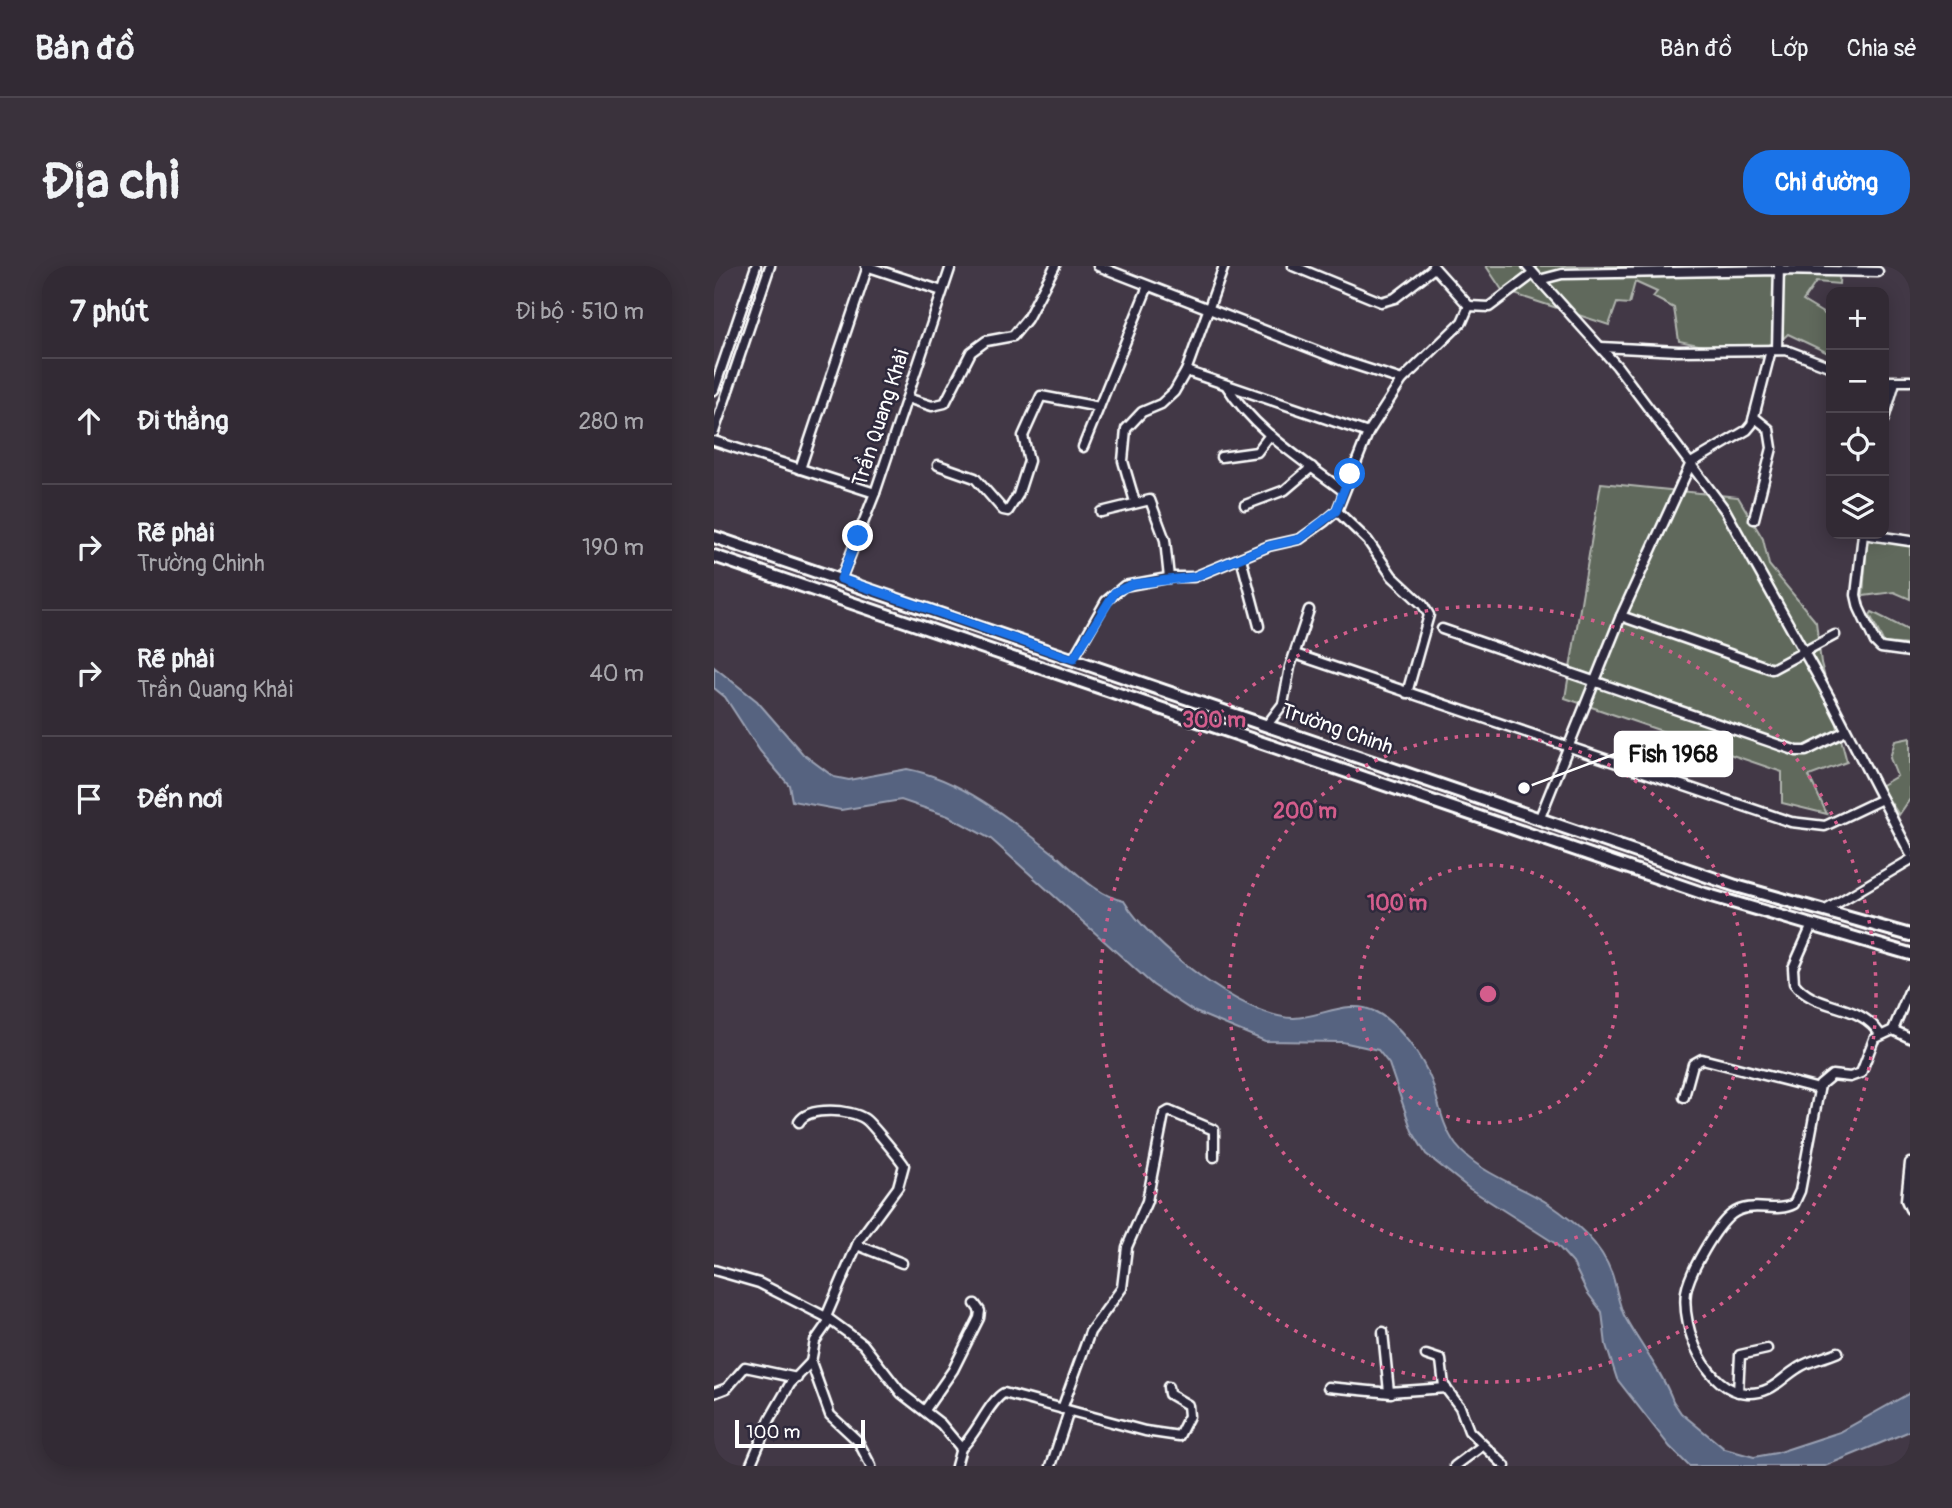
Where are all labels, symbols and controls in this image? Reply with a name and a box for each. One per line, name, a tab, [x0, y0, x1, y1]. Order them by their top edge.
text: Bản đồ	[35, 28, 134, 69]
text: Bản đồ	[1660, 34, 1732, 63]
text: Lớp	[1770, 34, 1809, 63]
text: Chia sẻ	[1847, 34, 1917, 63]
button: Chỉ đường	[1743, 150, 1910, 215]
text: Địa chỉ	[42, 152, 180, 213]
map controls	[1826, 287, 1889, 539]
button: +	[1826, 287, 1889, 350]
text: 7 phút	[70, 293, 148, 330]
text: Đi bộ · 510 m	[516, 297, 644, 326]
street label: Trần Quang Khải	[845, 346, 916, 490]
button: −	[1826, 350, 1889, 413]
icon: ahead	[70, 402, 108, 440]
text: Đi thẳng	[137, 405, 229, 437]
text: 280 m	[578, 407, 644, 436]
button: locate	[1826, 413, 1889, 476]
route start	[1334, 458, 1365, 489]
button: layers	[1826, 476, 1889, 539]
text: Rẽ phải	[137, 517, 214, 549]
route end	[842, 520, 873, 551]
icon: right	[70, 528, 108, 566]
text: 190 m	[582, 533, 644, 562]
text: Trường Chinh	[137, 549, 265, 578]
text: Rẽ phải	[137, 643, 214, 675]
icon: right	[70, 654, 108, 692]
text: 40 m	[590, 659, 644, 688]
text: Trần Quang Khải	[137, 675, 293, 704]
street label: Trường Chinh	[1277, 697, 1397, 761]
text: 300 m	[1182, 707, 1246, 734]
callout: Fish 1968	[1615, 732, 1732, 776]
text: Fish 1968	[1628, 740, 1718, 769]
icon: arrive	[70, 780, 108, 818]
text: Đến nơi	[137, 783, 222, 815]
text: 200 m	[1273, 798, 1337, 825]
text: 100 m	[1367, 890, 1427, 917]
centre of rings	[1476, 982, 1500, 1006]
scale bar	[735, 1417, 864, 1449]
text: 100 m	[746, 1420, 800, 1444]

